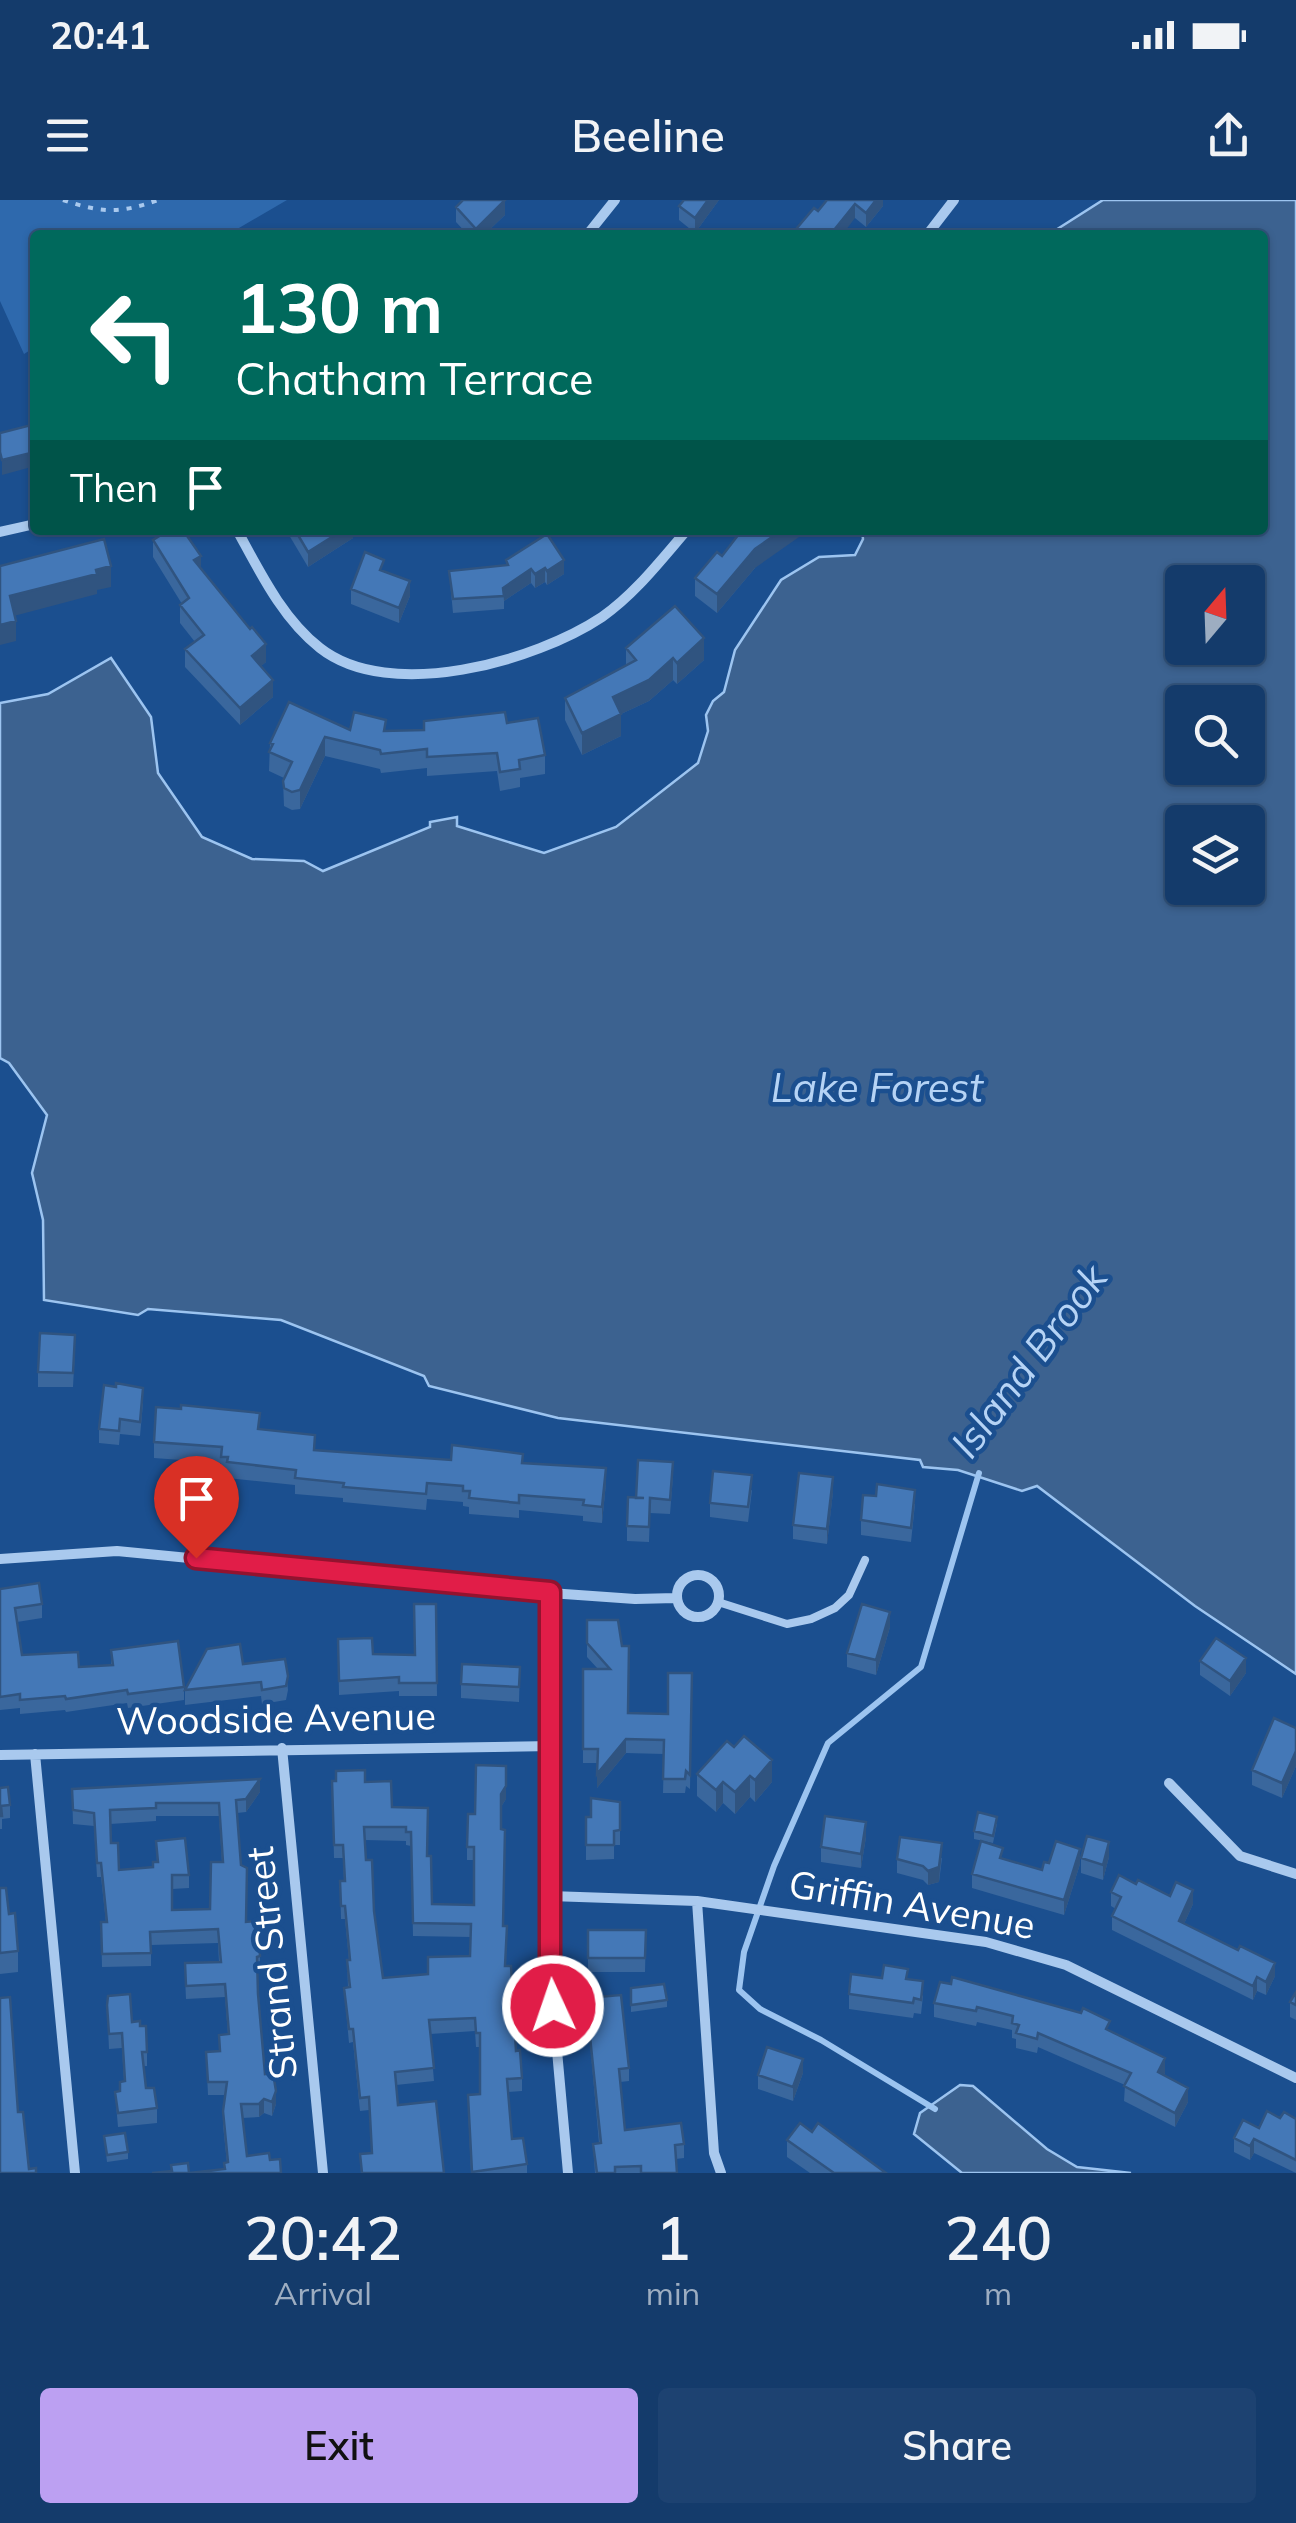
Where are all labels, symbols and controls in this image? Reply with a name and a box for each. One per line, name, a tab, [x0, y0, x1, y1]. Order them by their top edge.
text: 20:41	[50, 11, 151, 59]
text: Beeline	[571, 107, 725, 163]
icon: menu	[40, 108, 95, 163]
icon: share	[1201, 108, 1256, 163]
text: 130 m	[235, 263, 443, 351]
icon: left	[70, 270, 200, 400]
text: Chatham Terrace	[235, 350, 594, 406]
icon: arrive	[178, 460, 233, 515]
text: Then	[70, 464, 158, 512]
north arrow	[1165, 565, 1265, 665]
map controls	[1165, 565, 1265, 905]
button: search	[1165, 685, 1265, 785]
button: layers	[1165, 805, 1265, 905]
water label: Lake Forest	[771, 1062, 984, 1112]
water label: Island Brook	[939, 1253, 1118, 1467]
pin	[154, 1456, 239, 1559]
icon: arrive	[169, 1471, 224, 1526]
street label: Woodside Avenue	[116, 1691, 436, 1745]
street label: Strand Street	[235, 1845, 307, 2082]
street label: Griffin Avenue	[785, 1859, 1039, 1949]
position arrow	[501, 1954, 605, 2058]
text: 20:42	[244, 2200, 402, 2275]
text: 1	[655, 2200, 691, 2275]
text: 240	[944, 2200, 1052, 2275]
text: Arrival	[274, 2273, 372, 2313]
text: min	[646, 2273, 700, 2313]
text: m	[984, 2273, 1012, 2313]
button: Exit	[40, 2388, 638, 2503]
button: Share	[658, 2388, 1256, 2503]

